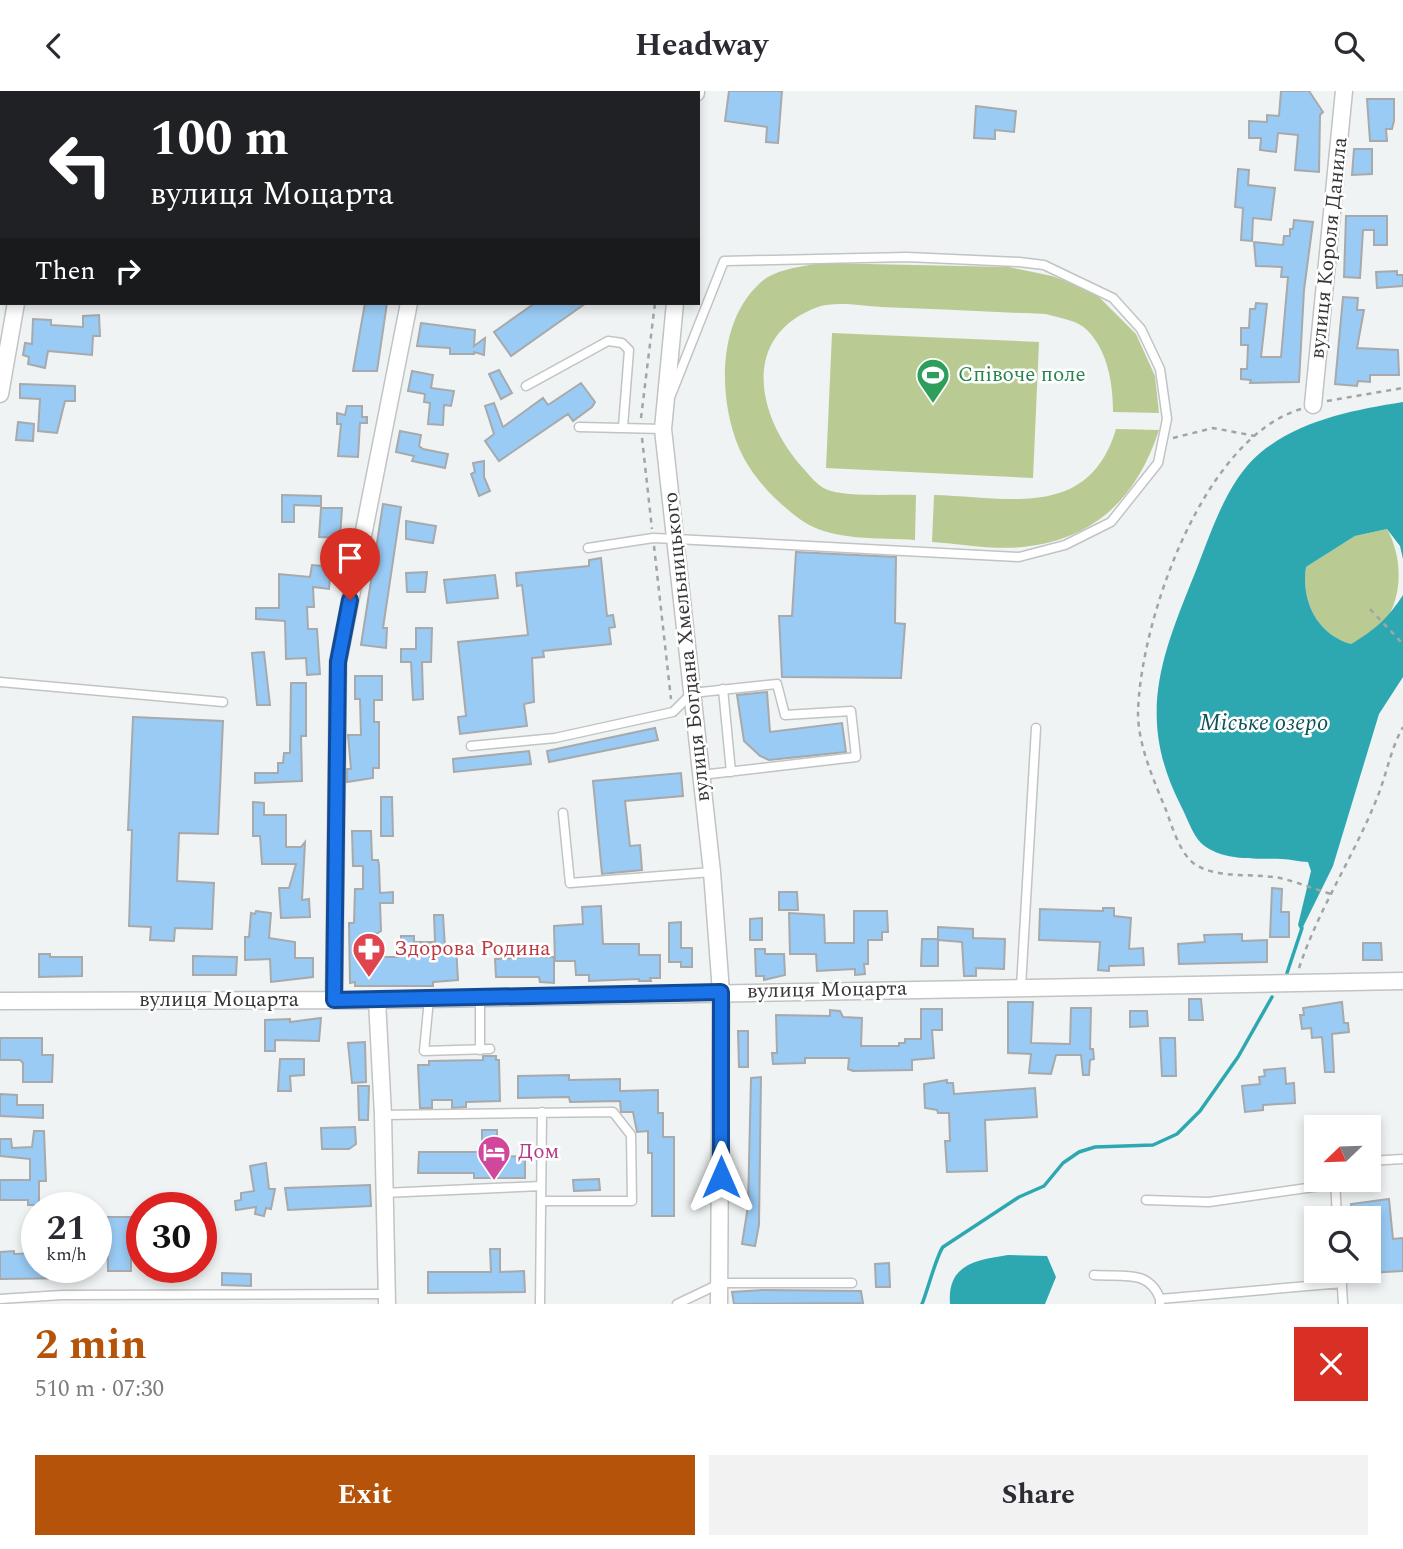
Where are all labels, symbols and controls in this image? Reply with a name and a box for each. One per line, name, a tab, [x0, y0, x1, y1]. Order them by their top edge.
text: Headway	[635, 21, 768, 70]
icon: back	[35, 27, 73, 65]
icon: search	[1330, 27, 1368, 65]
text: 100 m	[150, 102, 289, 177]
icon: left	[35, 119, 126, 210]
street label: вулиця Короля Данила	[1301, 135, 1357, 360]
text: вулиця Моцарта	[150, 170, 394, 219]
text: Then	[35, 251, 95, 291]
icon: right	[109, 252, 147, 290]
sports icon: Співоче поле	[914, 356, 952, 405]
place label: Співоче поле	[958, 359, 1086, 391]
street label: вулиця Богдана Хмельницького	[655, 490, 719, 804]
pin	[320, 528, 380, 600]
icon: arrive	[331, 539, 369, 577]
water label: Міське озеро	[1200, 706, 1328, 741]
pharmacy icon: Здорова Родина	[350, 930, 388, 979]
place label: Здорова Родина	[394, 933, 551, 965]
street label: вулиця Моцарта	[747, 973, 908, 1007]
street label: вулиця Моцарта	[139, 984, 300, 1016]
north arrow	[1304, 1115, 1381, 1192]
map controls	[1304, 1115, 1381, 1283]
hotel icon: Дом	[475, 1133, 513, 1182]
place label: Дом	[518, 1136, 559, 1168]
position arrow	[684, 1140, 758, 1214]
speed limit sign: 30	[126, 1192, 217, 1283]
text: 21	[47, 1202, 86, 1255]
button: search	[1304, 1206, 1381, 1283]
text: km/h	[46, 1241, 87, 1268]
text: 2 min	[35, 1314, 147, 1377]
button: close	[1294, 1327, 1368, 1401]
text: 510 m · 07:30	[35, 1372, 164, 1407]
button: Exit	[35, 1455, 695, 1535]
button: Share	[709, 1455, 1368, 1535]

